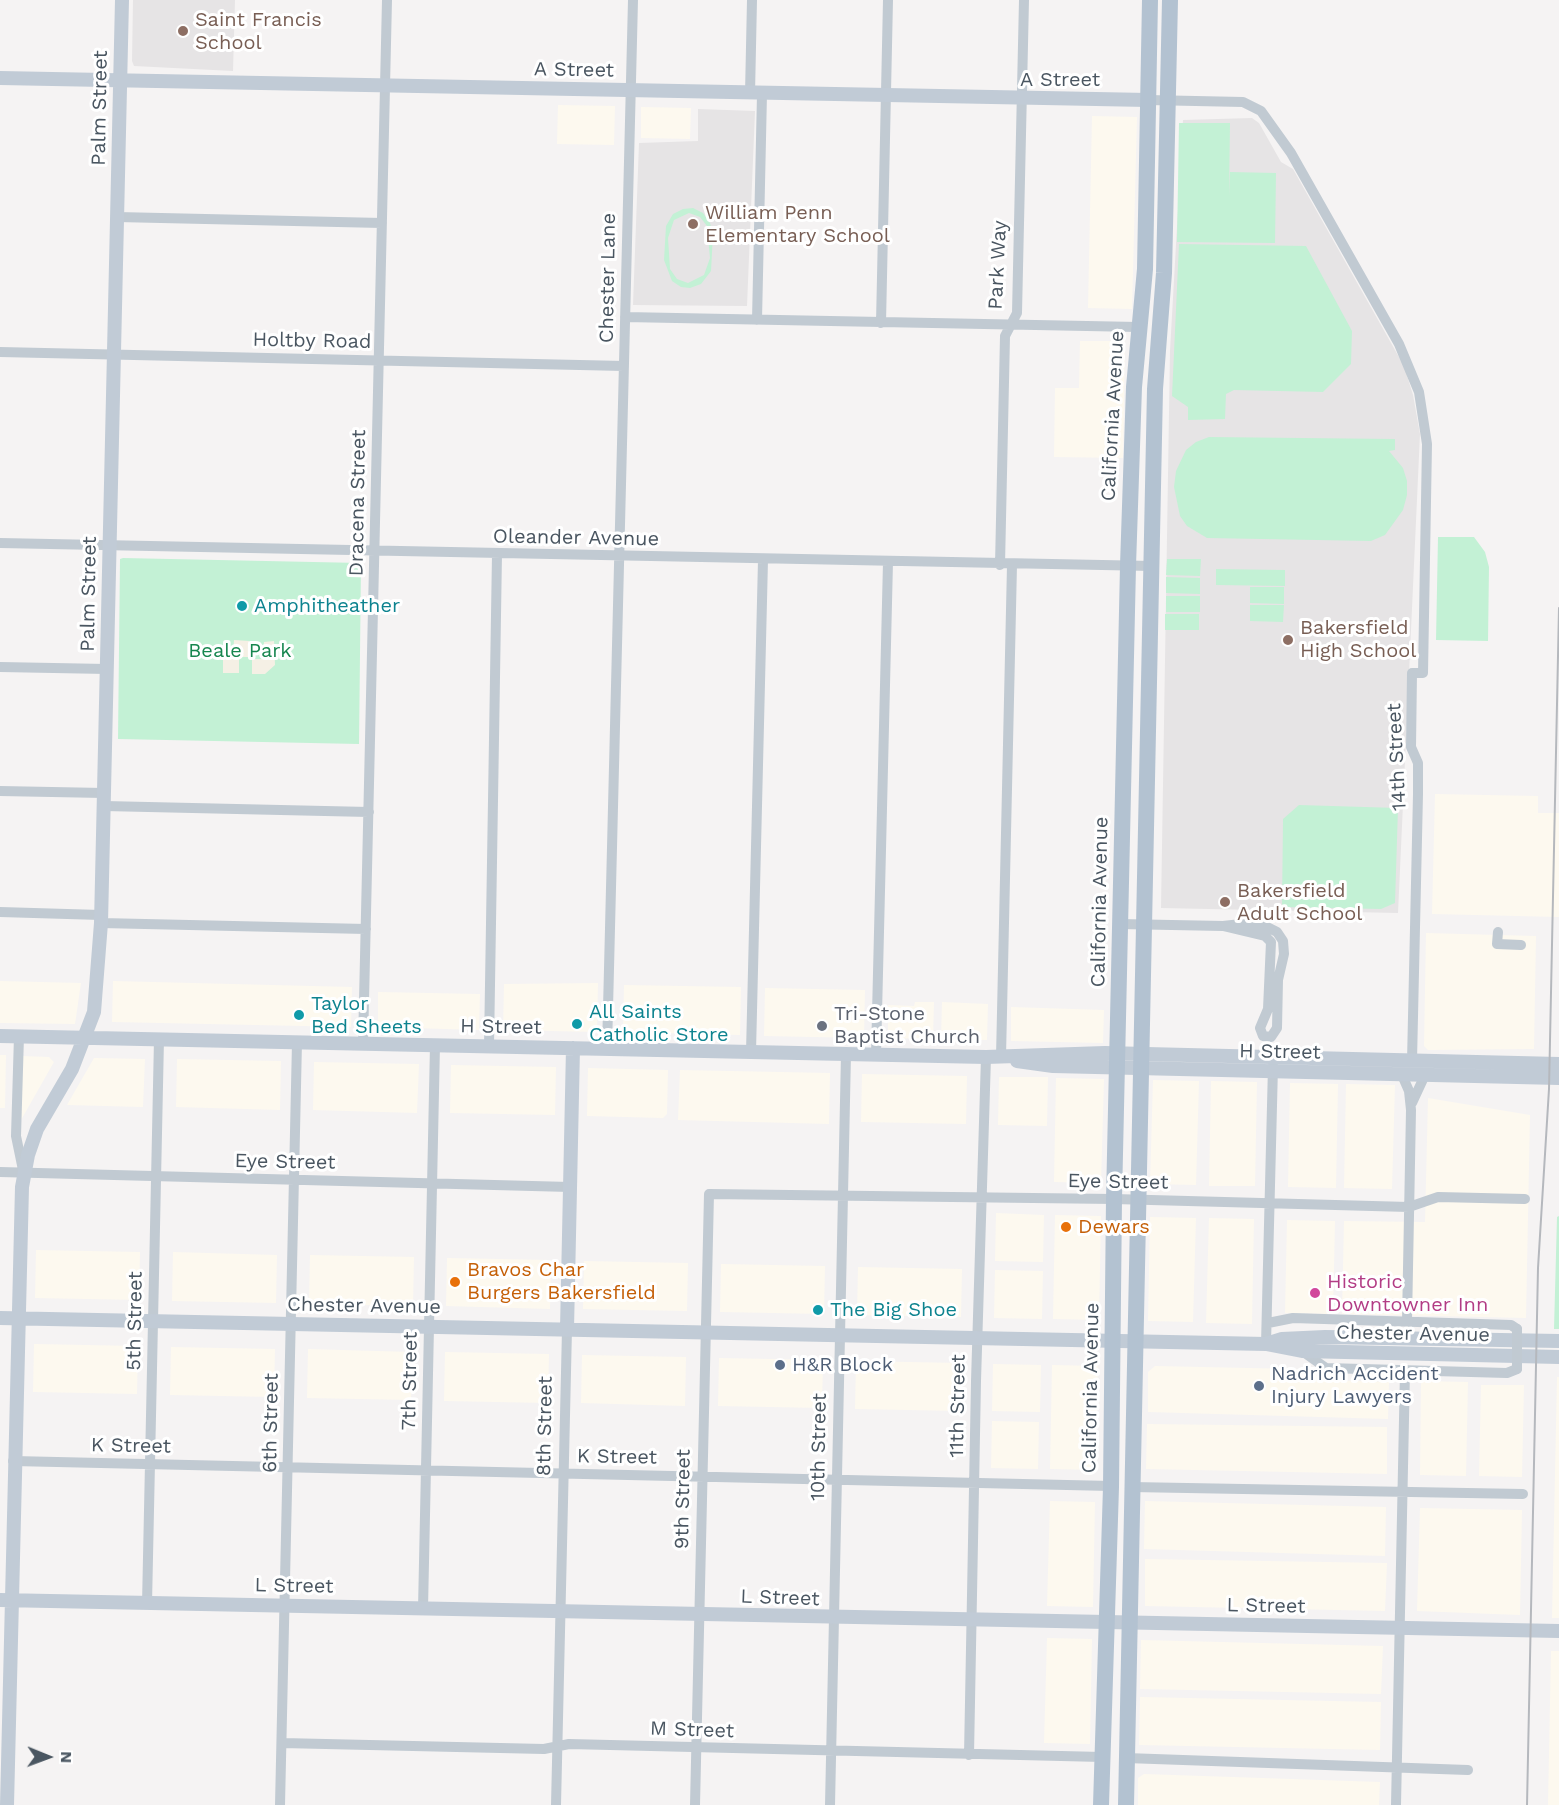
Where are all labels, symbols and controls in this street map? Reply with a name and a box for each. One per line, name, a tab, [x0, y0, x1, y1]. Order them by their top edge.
place label: Saint Francis School	[195, 8, 322, 55]
marker: Saint Francis School	[176, 24, 190, 38]
street label: Palm Street	[87, 50, 113, 166]
street label: A Street	[534, 57, 614, 83]
street label: A Street	[1020, 68, 1100, 92]
place label: William Penn Elementary School	[705, 201, 890, 248]
street label: Chester Lane	[595, 213, 621, 343]
marker: William Penn Elementary School	[686, 217, 700, 231]
street label: Park Way	[984, 220, 1012, 310]
street label: Holtby Road	[252, 328, 372, 354]
street label: California Avenue	[1097, 330, 1129, 502]
street label: Dracena Street	[345, 429, 371, 577]
street label: Oleander Avenue	[493, 525, 659, 551]
street label: Palm Street	[76, 536, 102, 652]
place label: Amphitheather	[254, 594, 400, 618]
marker: Amphitheather	[235, 599, 249, 613]
place label: Bakersfield High School	[1300, 616, 1416, 663]
marker: Bakersfield High School	[1281, 633, 1295, 647]
park label: Beale Park	[188, 639, 292, 663]
street label: 14th Street	[1382, 703, 1412, 811]
street label: California Avenue	[1087, 816, 1113, 988]
place label: Bakersfield Adult School	[1237, 879, 1362, 926]
marker: Bakersfield Adult School	[1218, 895, 1232, 909]
place label: Taylor Bed Sheets	[311, 992, 422, 1039]
place label: All Saints Catholic Store	[589, 1000, 728, 1047]
place label: Tri-Stone Baptist Church	[834, 1002, 980, 1049]
marker: Taylor Bed Sheets	[292, 1008, 306, 1022]
street label: H Street	[460, 1014, 542, 1040]
marker: All Saints Catholic Store	[570, 1017, 584, 1031]
marker: Tri-Stone Baptist Church	[815, 1019, 829, 1033]
street label: H Street	[1239, 1039, 1321, 1065]
street label: Eye Street	[234, 1149, 336, 1175]
street label: Eye Street	[1067, 1169, 1169, 1195]
place label: Dewars	[1078, 1215, 1150, 1239]
marker: Dewars	[1059, 1220, 1073, 1234]
place label: Bravos Char Burgers Bakersfield	[467, 1258, 656, 1305]
place label: Historic Downtowner Inn	[1327, 1270, 1488, 1317]
street label: 5th Street	[122, 1271, 148, 1371]
marker: Bravos Char Burgers Bakersfield	[448, 1275, 462, 1289]
marker: Historic Downtowner Inn	[1308, 1286, 1322, 1300]
street label: Chester Avenue	[287, 1293, 441, 1319]
place label: The Big Shoe	[830, 1298, 957, 1322]
street label: California Avenue	[1078, 1302, 1104, 1474]
marker: The Big Shoe	[811, 1303, 825, 1317]
street label: Chester Avenue	[1336, 1321, 1490, 1347]
street label: 7th Street	[397, 1331, 423, 1431]
place label: H&R Block	[792, 1353, 893, 1377]
street label: 11th Street	[945, 1354, 971, 1458]
marker: H&R Block	[773, 1358, 787, 1372]
place label: Nadrich Accident Injury Lawyers	[1271, 1362, 1439, 1409]
street label: 6th Street	[258, 1373, 284, 1473]
street label: 8th Street	[532, 1376, 558, 1476]
marker: Nadrich Accident Injury Lawyers	[1252, 1379, 1266, 1393]
street label: 10th Street	[806, 1393, 832, 1501]
street label: K Street	[91, 1433, 171, 1459]
street label: K Street	[577, 1444, 657, 1470]
street label: 9th Street	[670, 1449, 696, 1549]
street label: L Street	[254, 1573, 334, 1599]
street label: L Street	[740, 1585, 820, 1611]
street label: L Street	[1226, 1593, 1306, 1619]
street label: M Street	[650, 1717, 734, 1743]
north arrow	[18, 1727, 78, 1787]
text: N	[57, 1751, 76, 1763]

